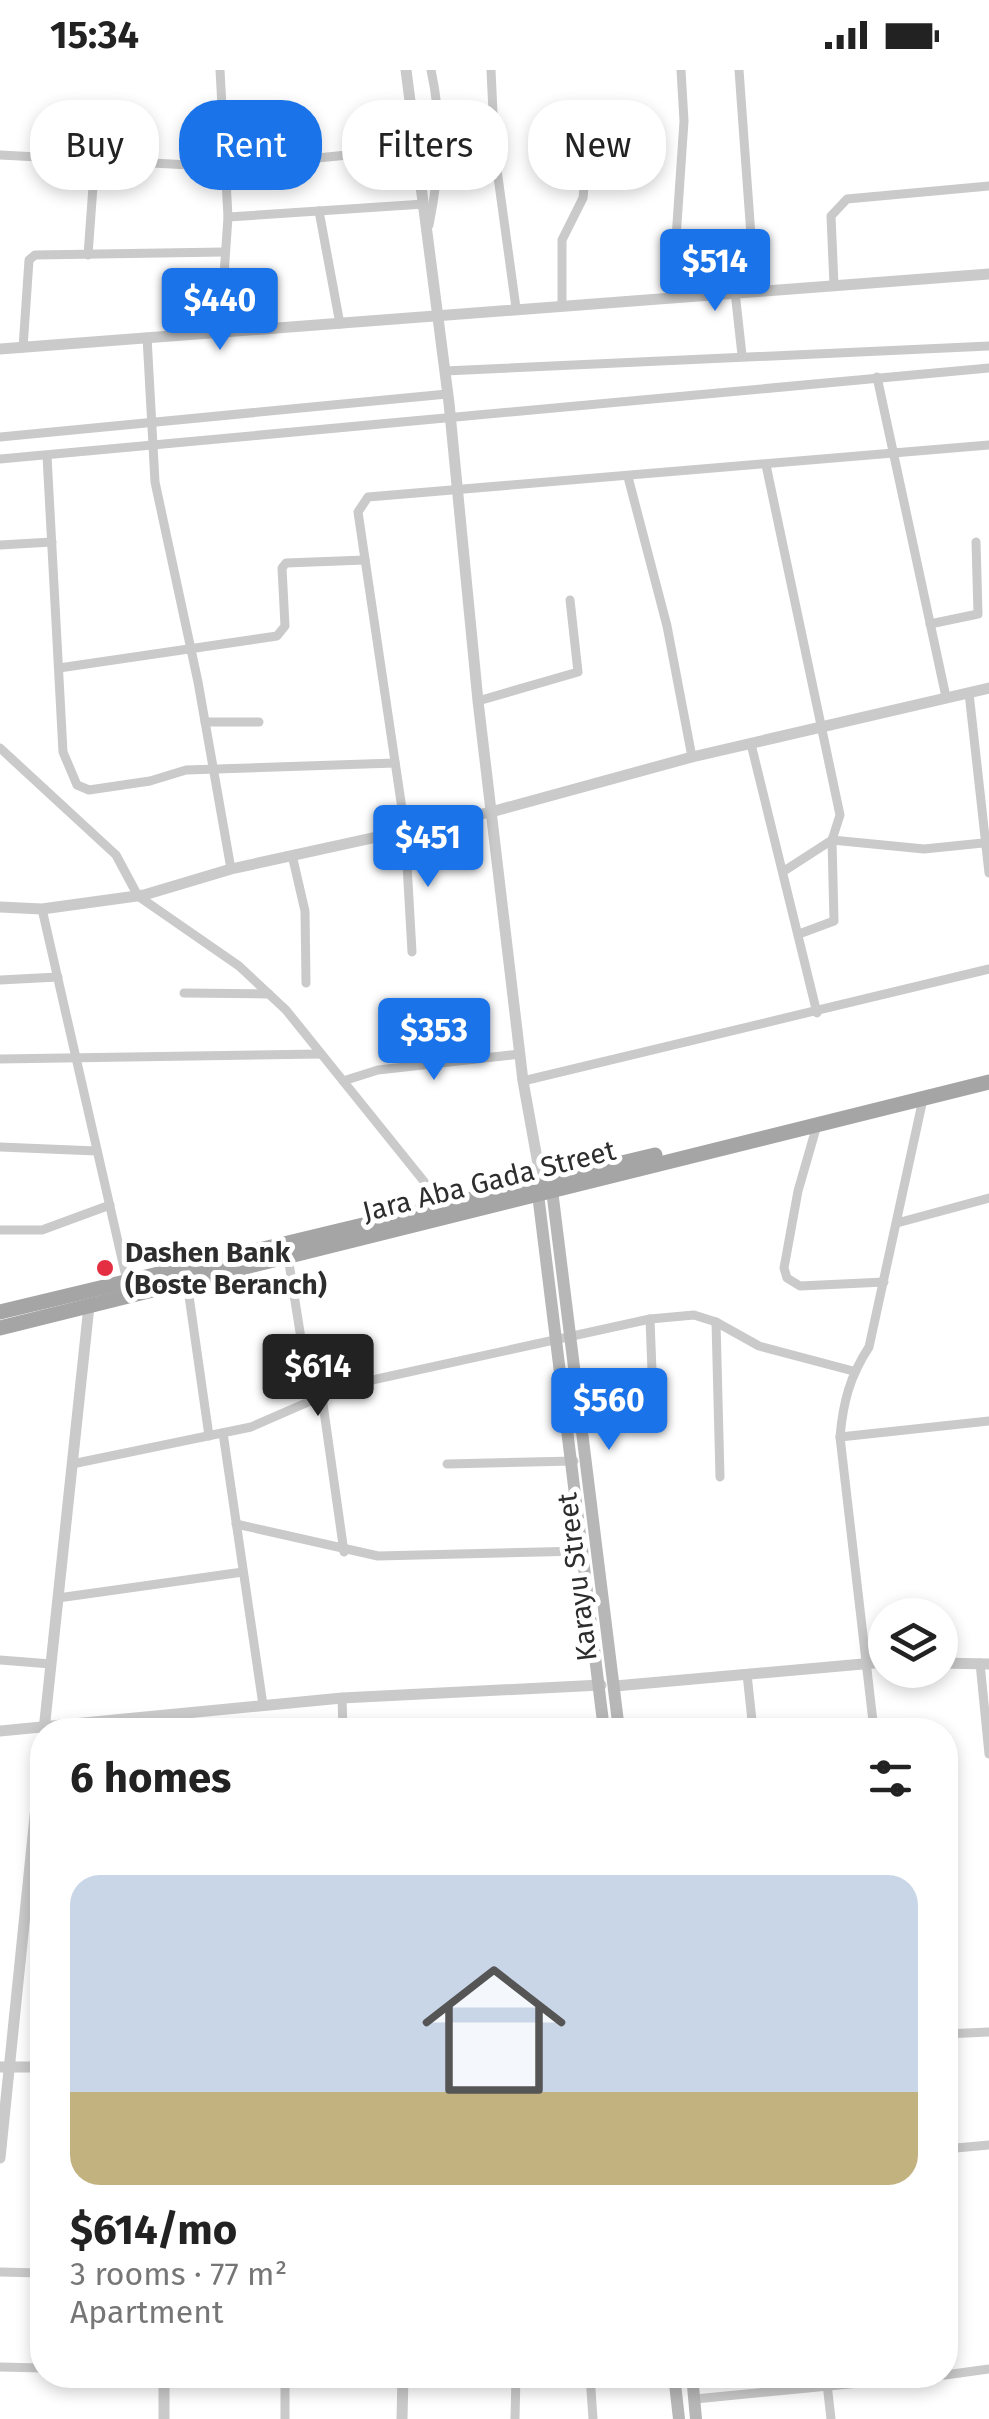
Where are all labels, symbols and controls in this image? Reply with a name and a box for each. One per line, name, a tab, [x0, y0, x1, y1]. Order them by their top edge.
text: 15:34	[50, 12, 139, 58]
chip: Buy	[30, 100, 159, 190]
chip: Rent	[179, 100, 322, 190]
chip: Filters	[342, 100, 508, 190]
chip: New	[528, 100, 666, 190]
pin: $514	[656, 229, 774, 314]
text: $514	[682, 242, 748, 280]
pin: $440	[161, 268, 279, 353]
text: $440	[184, 281, 256, 319]
pin: $451	[369, 805, 487, 890]
text: $451	[395, 818, 461, 856]
pin: $353	[375, 998, 493, 1083]
text: $353	[400, 1011, 468, 1049]
street label: Jara Aba Gada Street	[359, 1133, 620, 1228]
place label: Dashen Bank (Boste Beranch)	[125, 1236, 327, 1301]
marker: Dashen Bank (Boste Beranch)	[94, 1257, 116, 1279]
pin: $614	[259, 1334, 377, 1419]
text: $614	[285, 1347, 351, 1385]
pin: $560	[550, 1368, 668, 1453]
text: $560	[573, 1381, 645, 1419]
street label: Karayu Street	[550, 1490, 604, 1663]
map controls	[868, 1598, 958, 1688]
button: layers	[868, 1598, 958, 1688]
icon: filters	[863, 1751, 918, 1806]
text: 6 homes	[70, 1753, 231, 1803]
icon: home	[404, 1940, 584, 2120]
text: $614/mo	[70, 2205, 237, 2255]
text: 3 rooms · 77 m²	[70, 2255, 287, 2293]
text: Apartment	[70, 2293, 224, 2331]

